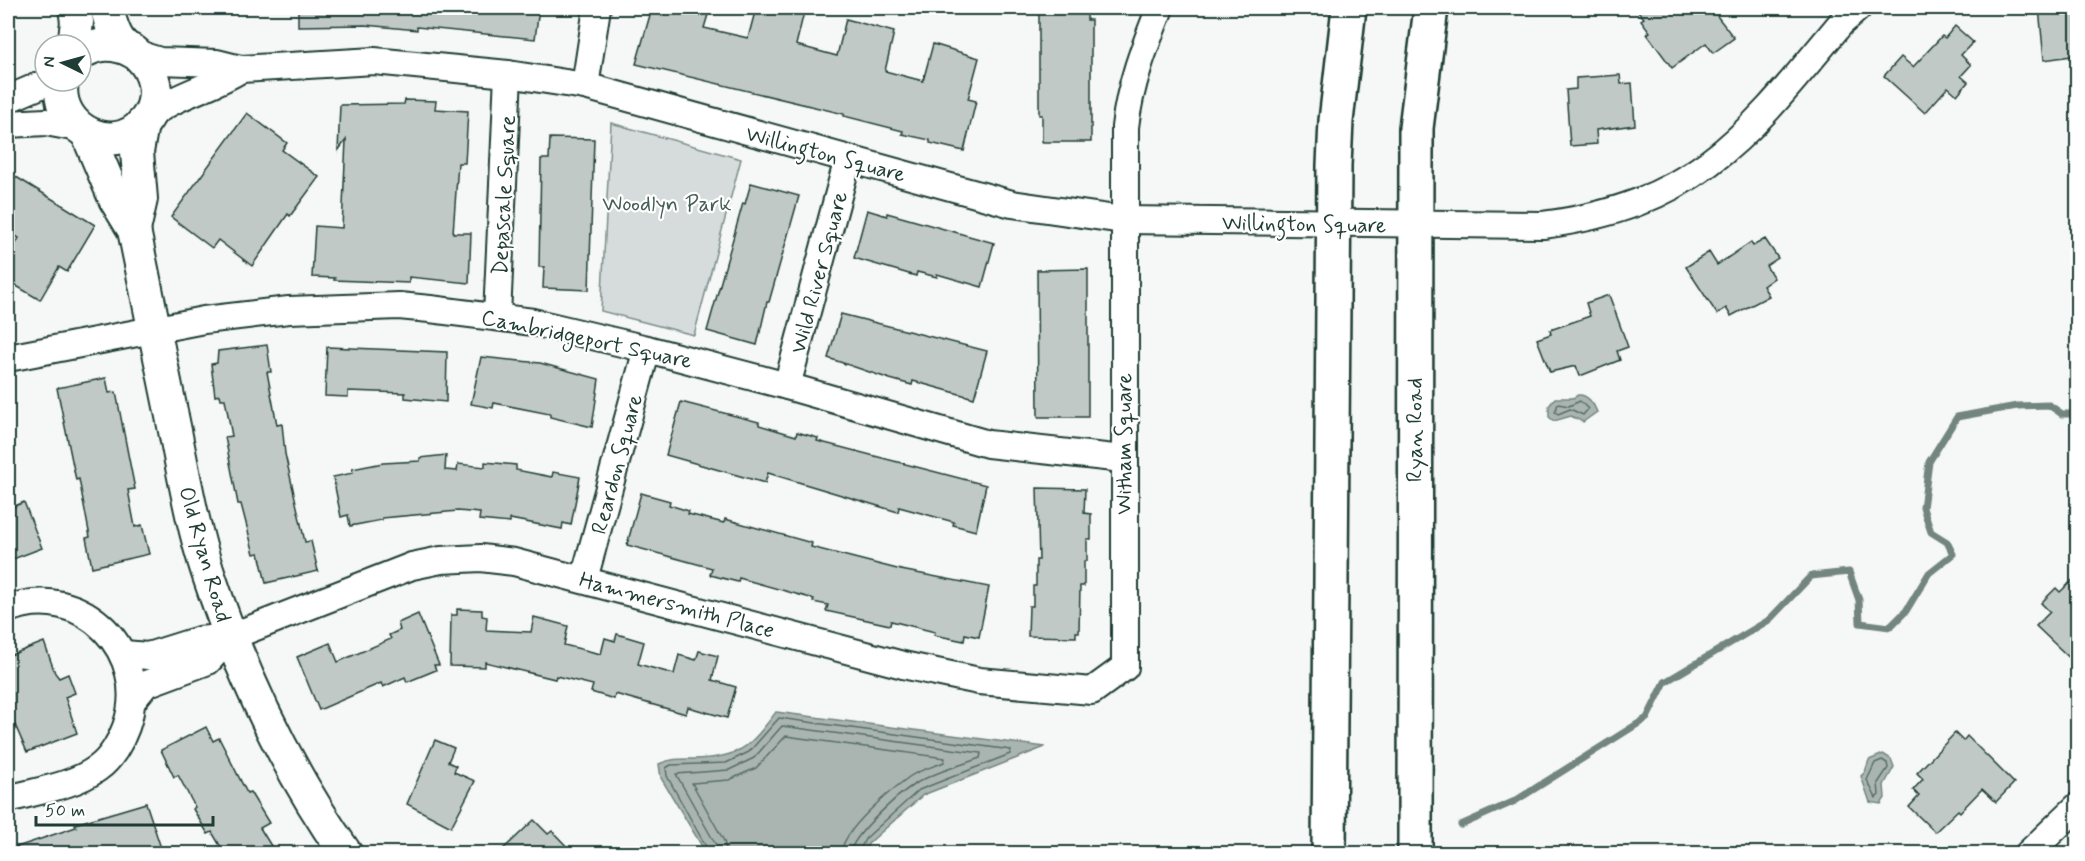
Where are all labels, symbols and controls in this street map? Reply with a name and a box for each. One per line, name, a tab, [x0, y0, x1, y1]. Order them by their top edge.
north arrow	[33, 33, 93, 93]
text: N	[39, 56, 60, 68]
street label: Depascale Square	[487, 114, 523, 276]
street label: Willington Square	[742, 120, 909, 193]
street label: Wild River Square	[785, 188, 855, 357]
park label: Woodlyn Park	[602, 191, 732, 219]
street label: Willington Square	[1221, 210, 1386, 243]
street label: Cambridgeport Square	[478, 304, 695, 379]
street label: Witham Square	[1111, 373, 1139, 515]
street label: Ryan Road	[1402, 378, 1430, 482]
street label: Reardon Square	[586, 391, 650, 538]
street label: Old Ryan Road	[171, 483, 237, 626]
street label: Hammersmith Place	[576, 566, 777, 645]
scale bar	[36, 789, 213, 827]
text: 50 m	[45, 799, 85, 823]

